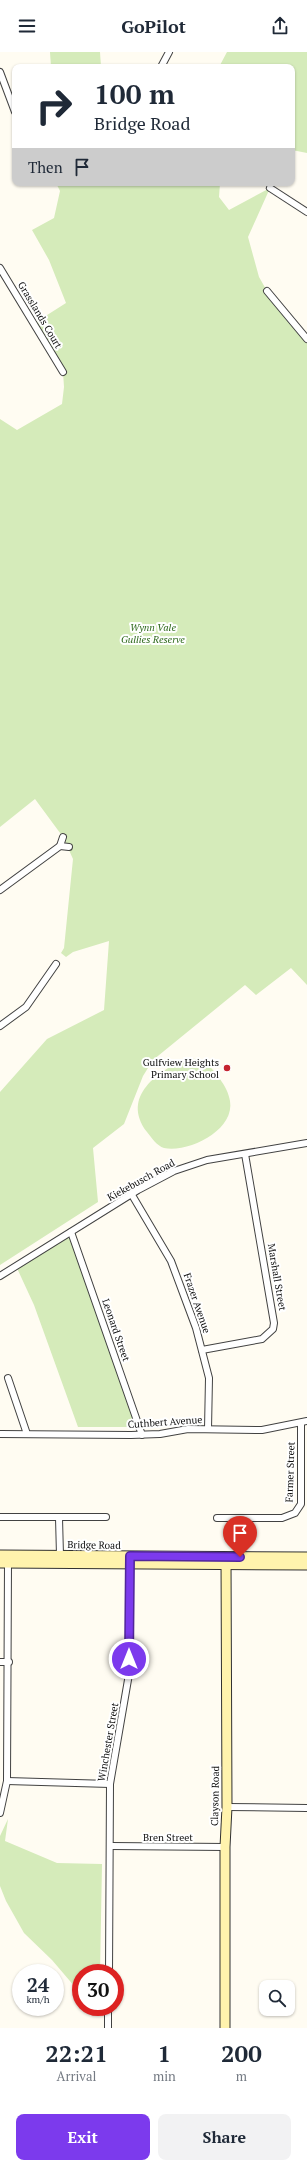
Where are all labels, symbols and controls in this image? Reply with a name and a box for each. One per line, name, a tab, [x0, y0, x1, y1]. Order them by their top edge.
text: GoPilot	[121, 14, 186, 38]
icon: menu	[16, 15, 38, 37]
icon: share	[269, 15, 291, 37]
text: 100 m	[94, 75, 175, 112]
icon: right	[28, 80, 80, 132]
text: Bridge Road	[94, 111, 190, 135]
icon: arrive	[71, 156, 93, 178]
text: Then	[28, 157, 63, 177]
street label: Grasslands Court	[15, 279, 65, 351]
park label: Wynn Vale Gullies Reserve	[121, 621, 185, 646]
place label: Gulfview Heights Primary School	[143, 1056, 219, 1081]
marker: Gulfview Heights Primary School	[222, 1063, 232, 1073]
street label: Kiekebusch Road	[105, 1156, 177, 1204]
street label: Marshall Street	[265, 1242, 289, 1312]
street label: Frazer Avenue	[181, 1271, 213, 1335]
street label: Leonard Street	[99, 1297, 133, 1363]
street label: Cuthbert Avenue	[127, 1413, 203, 1431]
street label: Farmer Street	[282, 1441, 298, 1503]
pin	[223, 1516, 257, 1557]
icon: arrive	[229, 1522, 251, 1544]
street label: Bridge Road	[67, 1538, 121, 1552]
position arrow	[108, 1638, 150, 1680]
street label: Winchester Street	[95, 1701, 121, 1782]
street label: Clayson Road	[208, 1765, 222, 1826]
street label: Bren Street	[143, 1831, 193, 1844]
speed limit sign: 30	[72, 1964, 124, 2016]
text: 24	[27, 1971, 49, 1998]
map controls	[259, 1980, 295, 2016]
button: search	[259, 1980, 295, 2016]
text: km/h	[26, 1993, 50, 2006]
text: 22:21	[45, 2037, 108, 2069]
text: 1	[158, 2037, 171, 2069]
text: 200	[221, 2037, 262, 2069]
text: Arrival	[57, 2067, 96, 2085]
text: min	[153, 2067, 176, 2085]
text: m	[236, 2067, 247, 2085]
button: Exit	[16, 2114, 150, 2160]
button: Share	[158, 2114, 291, 2160]

